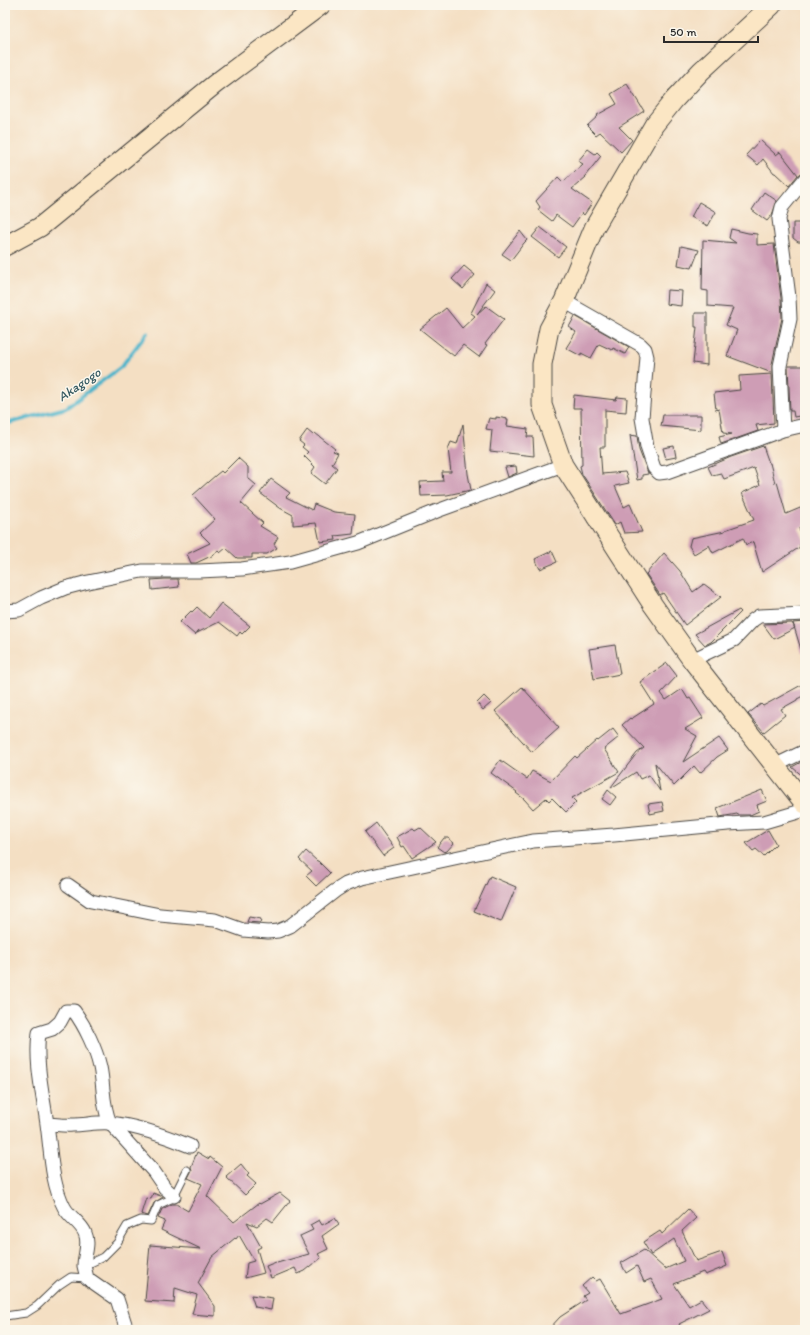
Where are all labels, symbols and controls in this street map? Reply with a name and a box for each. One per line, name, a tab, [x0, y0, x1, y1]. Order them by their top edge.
scale bar	[664, 18, 758, 44]
text: 50 m	[670, 25, 696, 39]
water label: Akagogo	[55, 364, 104, 404]

